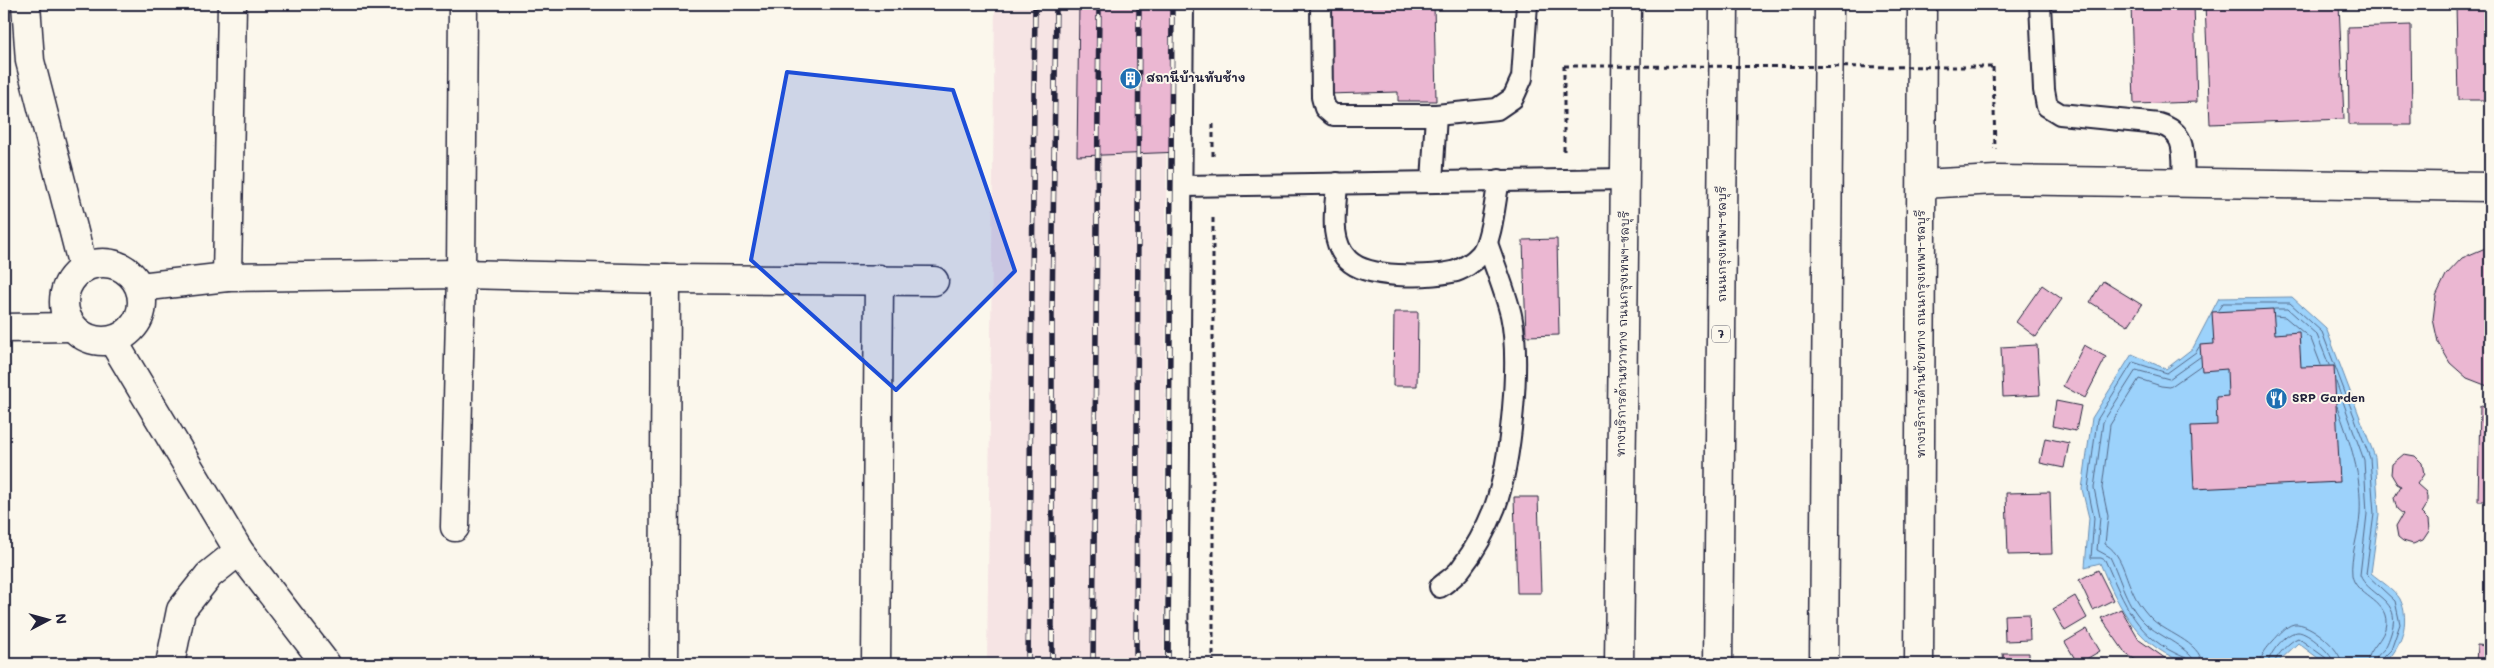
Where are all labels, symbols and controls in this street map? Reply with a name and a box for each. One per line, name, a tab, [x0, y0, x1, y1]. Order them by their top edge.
building icon: สถานีบ้านทับช้าง	[1118, 66, 1142, 90]
place label: สถานีบ้านทับช้าง	[1146, 69, 1245, 85]
street label: ถนนกรุงเทพฯ-ชลบุรี	[1713, 186, 1732, 302]
street label: ทางบริการด้านซ้ายทาง ถนนกรุงเทพฯ-ชลบุรี	[1912, 210, 1931, 458]
street label: ทางบริการด้านขวาทาง ถนนกรุงเทพฯ-ชลบุรี	[1612, 211, 1635, 457]
road number: 7	[1712, 326, 1730, 342]
restaurant icon: SRP Garden	[2264, 386, 2288, 410]
place label: SRP Garden	[2292, 389, 2365, 405]
north arrow	[22, 596, 72, 646]
text: N	[51, 612, 71, 625]

